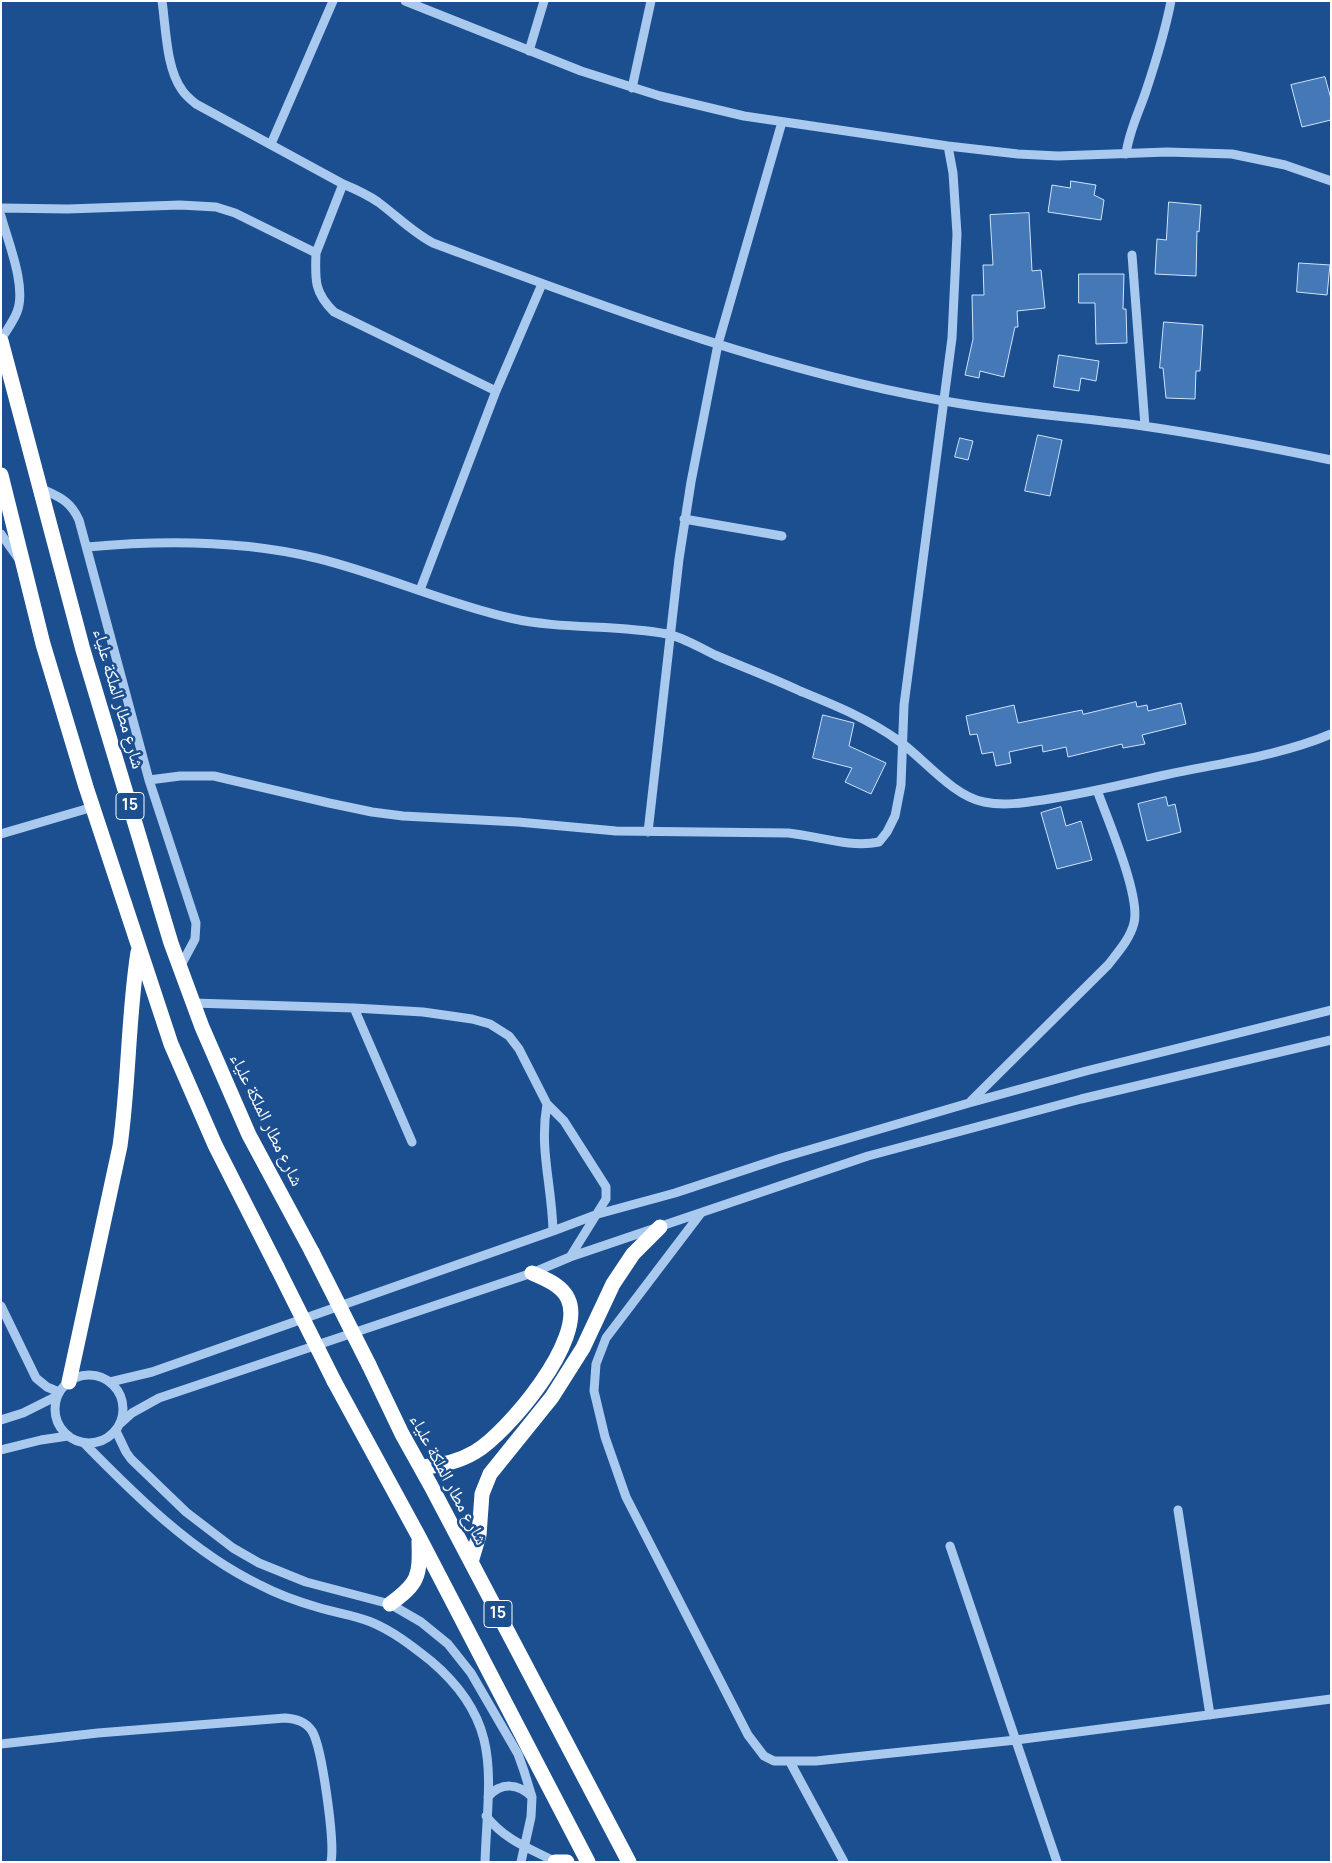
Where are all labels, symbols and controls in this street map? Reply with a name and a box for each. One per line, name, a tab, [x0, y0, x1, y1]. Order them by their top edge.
street label: شارع مطار الملكة علياء	[88, 626, 148, 772]
road number: 15	[116, 792, 144, 819]
street label: شارع مطار الملكة علياء	[225, 1050, 307, 1190]
street label: شارع مطار الملكة علياء	[404, 1411, 492, 1549]
road number: 15	[484, 1600, 512, 1628]

